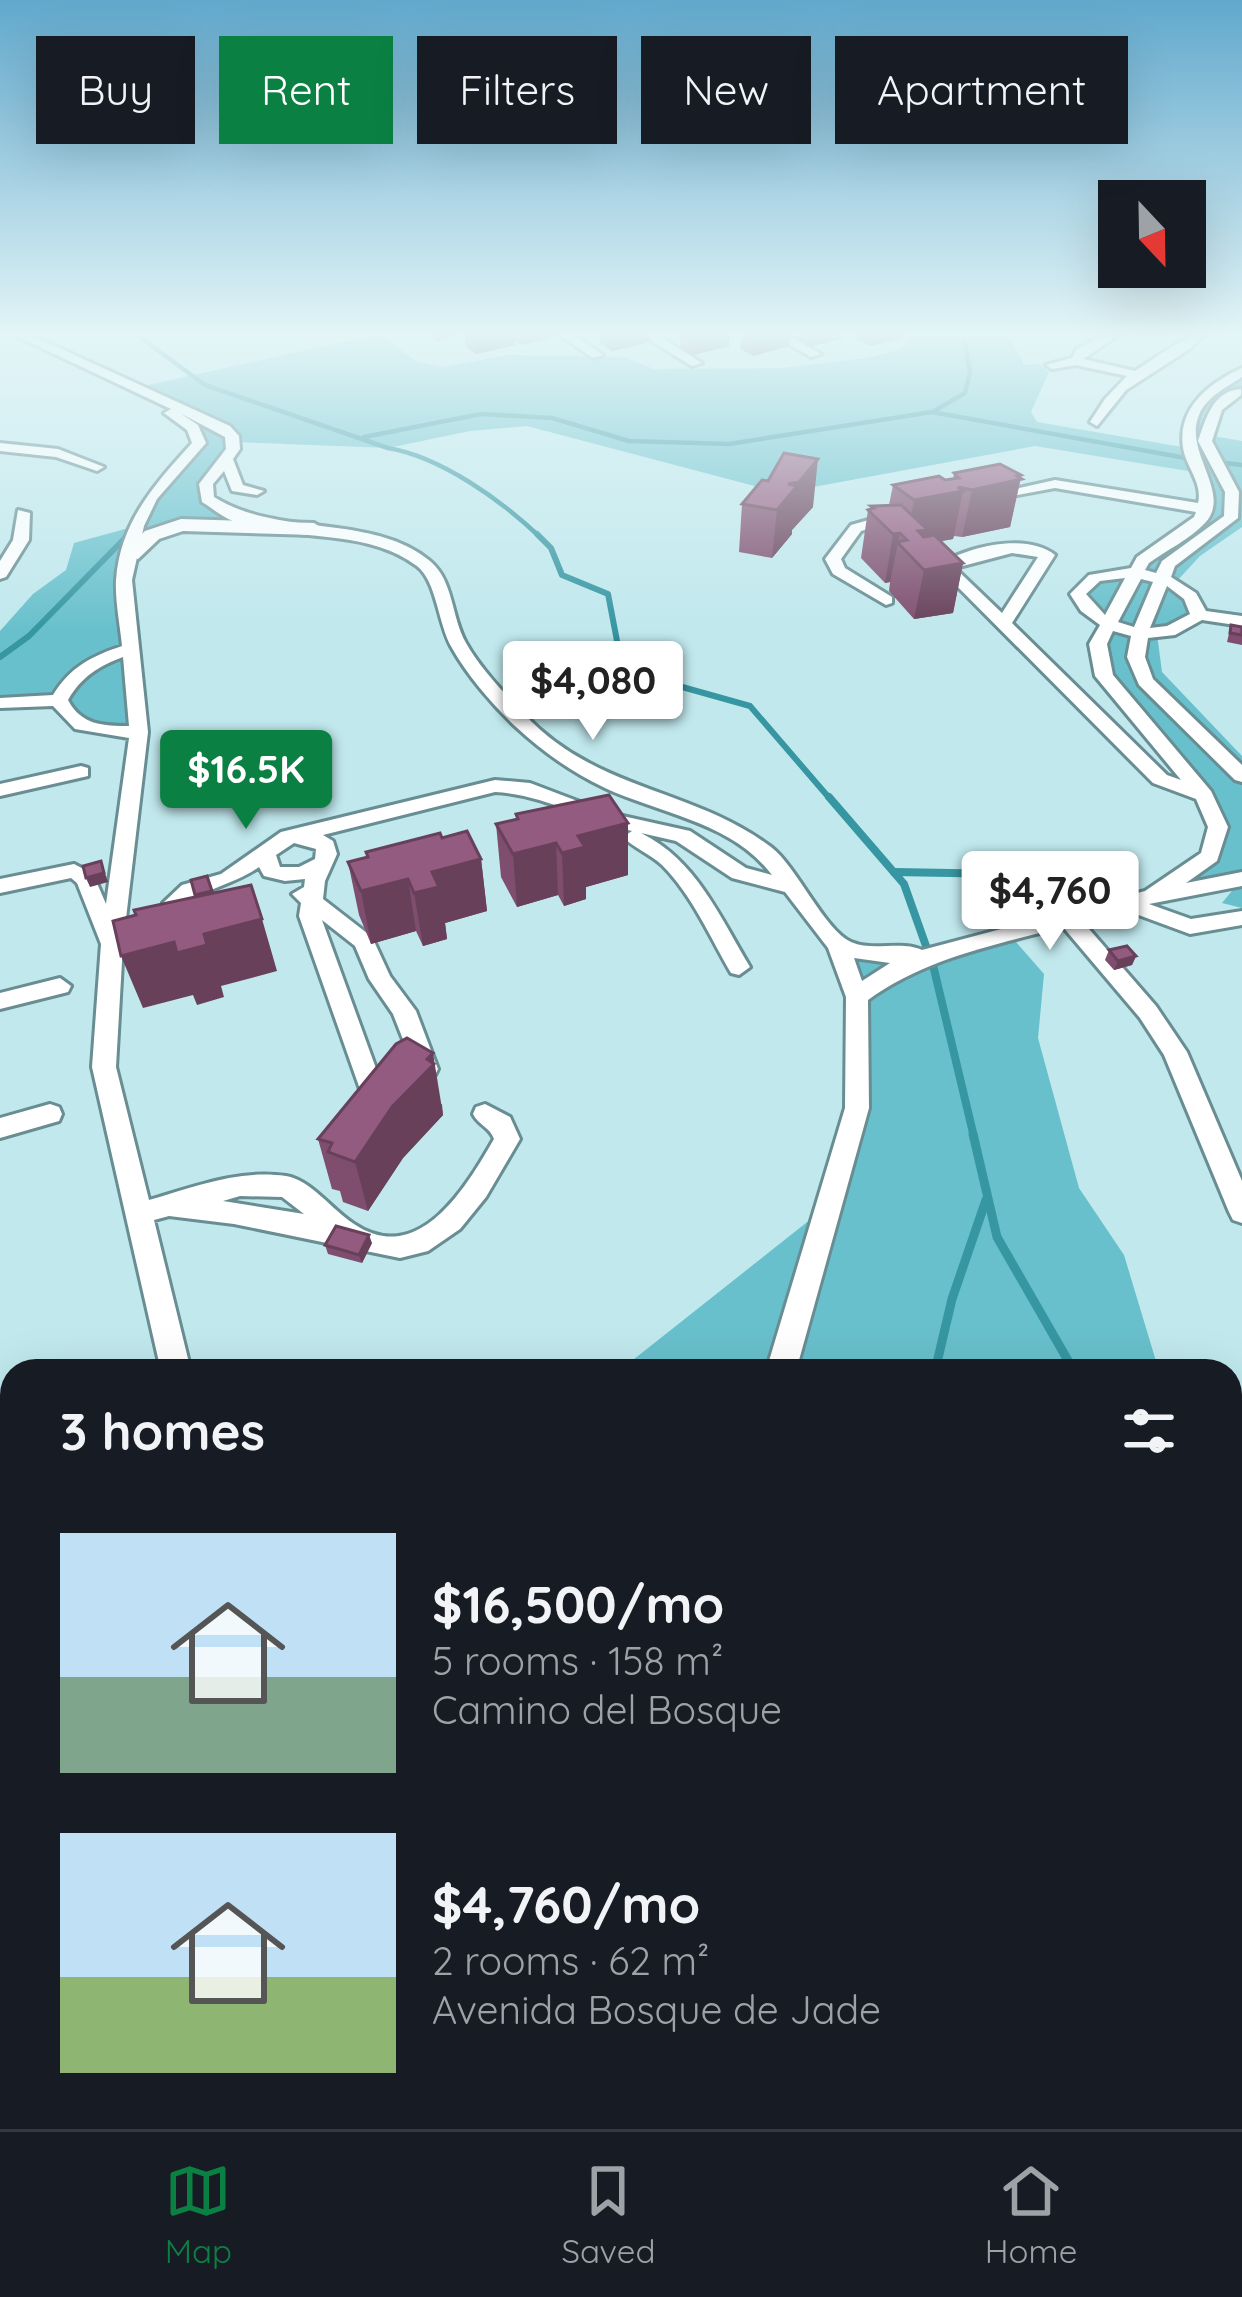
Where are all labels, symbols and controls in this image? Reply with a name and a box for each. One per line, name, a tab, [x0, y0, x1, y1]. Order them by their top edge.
chip: Buy	[36, 36, 195, 144]
chip: Rent	[219, 36, 393, 144]
chip: Filters	[417, 36, 617, 144]
chip: New	[641, 36, 811, 144]
chip: Apartment	[835, 36, 1128, 144]
north arrow	[1098, 180, 1206, 288]
map controls	[1098, 180, 1206, 288]
pin: $4,080	[495, 641, 691, 743]
text: $4,080	[530, 655, 656, 704]
pin: $16.5K	[148, 730, 344, 832]
text: $16.5K	[187, 744, 305, 793]
pin: $4,760	[952, 851, 1148, 953]
text: $4,760	[989, 865, 1111, 914]
icon: filters	[1116, 1398, 1182, 1464]
text: 3 homes	[60, 1399, 265, 1463]
text: $16,500/mo	[432, 1572, 724, 1636]
icon: home	[156, 1581, 300, 1725]
text: 5 rooms · 158 m²	[432, 1636, 723, 1685]
text: Camino del Bosque	[432, 1685, 782, 1734]
text: $4,760/mo	[432, 1872, 700, 1936]
icon: home	[156, 1881, 300, 2025]
text: 2 rooms · 62 m²	[432, 1936, 709, 1985]
text: Avenida Bosque de Jade	[432, 1985, 881, 2034]
tab: Map	[165, 2158, 232, 2271]
tab: Saved	[561, 2158, 655, 2271]
tab: Home	[985, 2158, 1077, 2271]

